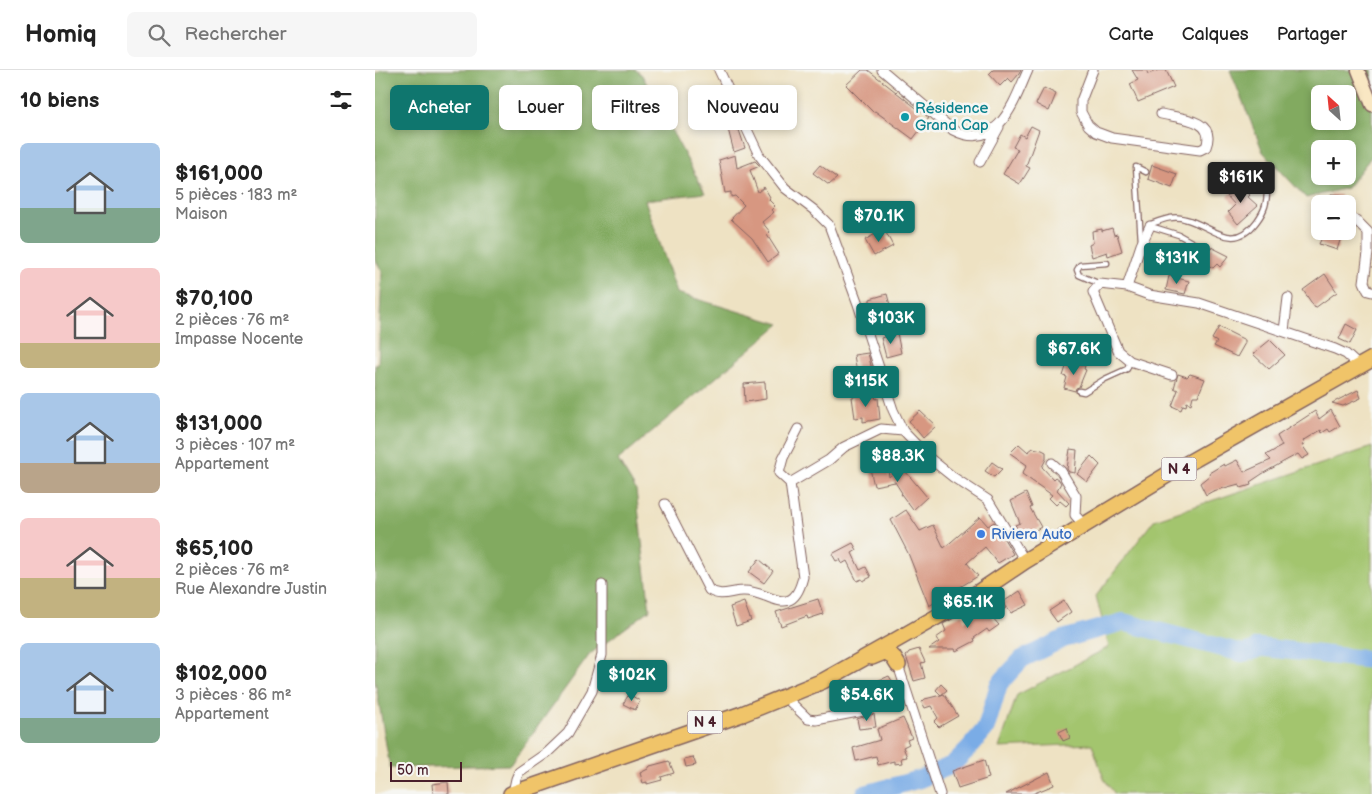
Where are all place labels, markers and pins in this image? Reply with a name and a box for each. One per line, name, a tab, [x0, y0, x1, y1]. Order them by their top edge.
place label: Résidence Grand Cap	[915, 99, 989, 135]
marker: Résidence Grand Cap	[899, 111, 911, 123]
pin: $161K	[1206, 162, 1276, 204]
pin: $70.1K	[838, 200, 920, 243]
pin: $131K	[1142, 242, 1212, 285]
pin: $103K	[856, 302, 926, 345]
pin: $67.6K	[1033, 334, 1115, 376]
pin: $115K	[831, 366, 901, 408]
pin: $88.3K	[857, 440, 939, 483]
place label: Riviera Auto	[991, 525, 1072, 544]
marker: Riviera Auto	[975, 528, 987, 540]
pin: $65.1K	[927, 586, 1009, 629]
pin: $102K	[597, 660, 667, 702]
pin: $54.6K	[826, 680, 908, 722]

